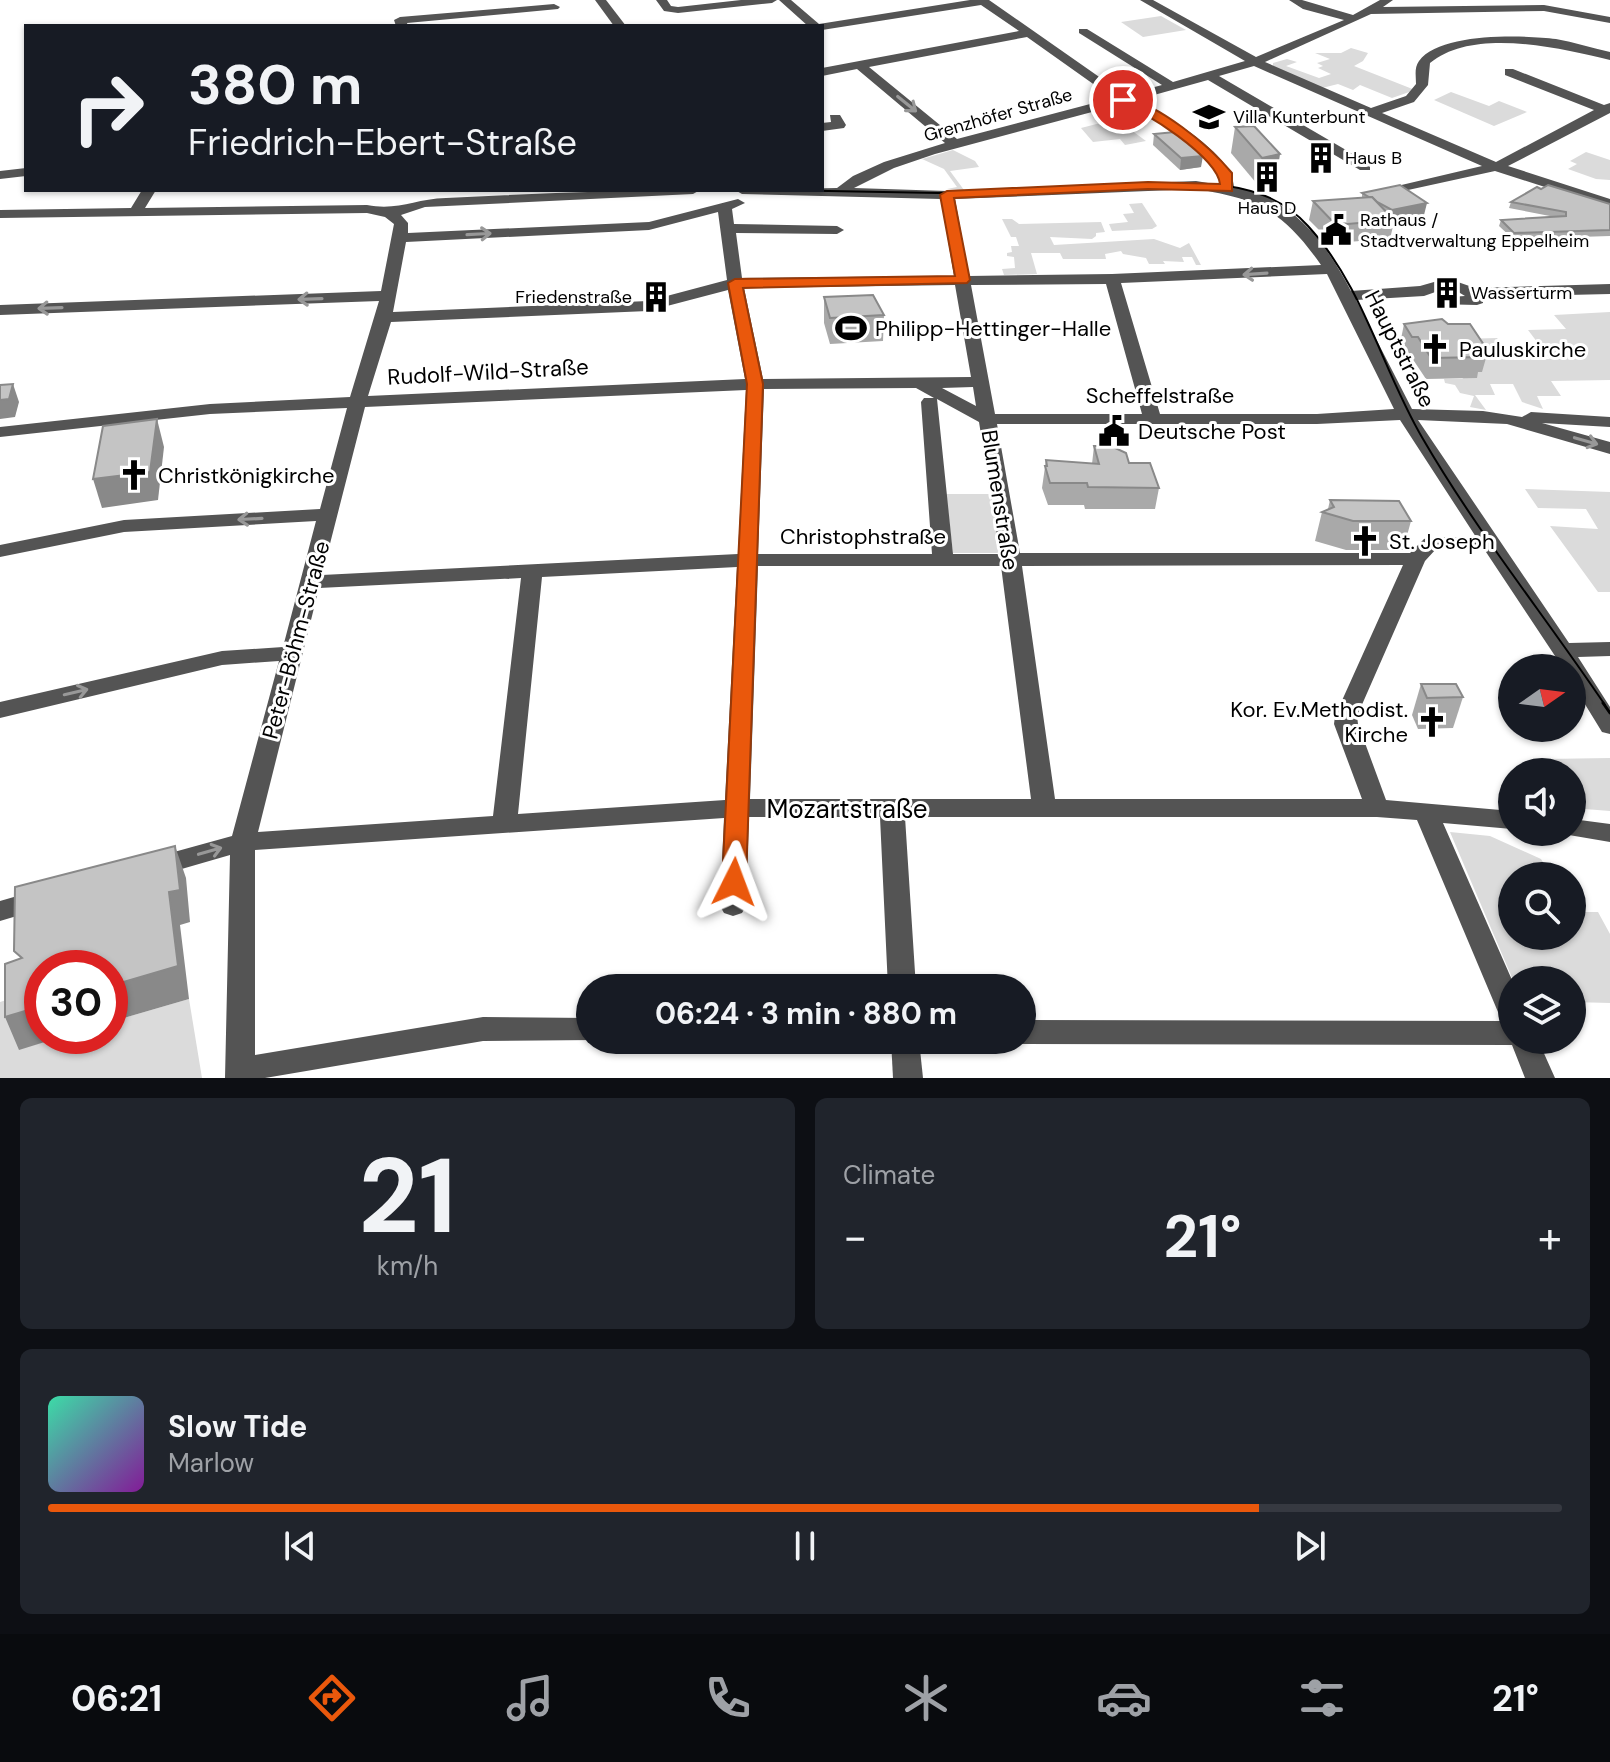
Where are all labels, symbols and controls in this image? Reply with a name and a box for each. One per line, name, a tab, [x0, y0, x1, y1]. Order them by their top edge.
text: 380 m	[188, 48, 363, 121]
icon: right	[56, 56, 160, 160]
pin	[1089, 66, 1157, 134]
icon: arrive	[1101, 78, 1145, 122]
street label: Grenzhöfer Straße	[921, 82, 1075, 148]
one-way arrow	[896, 95, 917, 113]
school or university icon: Villa Kunterbunt	[1192, 100, 1226, 134]
place label: Villa Kunterbunt	[1233, 105, 1365, 129]
text: Friedrich-Ebert-Straße	[188, 119, 577, 166]
building icon: Haus B	[1304, 141, 1338, 175]
place label: Haus B	[1345, 146, 1402, 170]
building icon: Haus D	[1250, 160, 1284, 194]
place label: Haus D	[1238, 196, 1296, 220]
place label: Rathaus / Stadtverwaltung Eppelheim	[1360, 208, 1589, 253]
public building icon: Rathaus / Stadtverwaltung Eppelheim	[1319, 213, 1353, 247]
one-way arrow	[465, 226, 492, 241]
one-way arrow	[1242, 267, 1268, 282]
building icon: Wasserturm	[1430, 276, 1464, 310]
building icon: Friedenstraße	[639, 280, 673, 314]
place label: Wasserturm	[1471, 281, 1572, 305]
place label: Friedenstraße	[515, 285, 632, 309]
street label: Hauptstraße	[1358, 286, 1442, 412]
one-way arrow	[297, 292, 324, 307]
one-way arrow	[37, 301, 64, 316]
sports icon: Philipp-Hettinger-Halle	[834, 311, 868, 345]
place label: Philipp-Hettinger-Halle	[875, 314, 1111, 343]
church icon: Pauluskirche	[1418, 332, 1452, 366]
place label: Pauluskirche	[1459, 335, 1586, 364]
street label: Rudolf-Wild-Straße	[387, 352, 589, 392]
street label: Scheffelstraße	[1086, 381, 1234, 410]
public building icon: Deutsche Post	[1097, 414, 1131, 448]
place label: Deutsche Post	[1138, 417, 1286, 446]
street label: Blumenstraße	[975, 428, 1025, 572]
one-way arrow	[1572, 435, 1598, 450]
church icon: Christkönigkirche	[117, 458, 151, 492]
place label: Christkönigkirche	[158, 461, 334, 490]
one-way arrow	[237, 512, 264, 527]
street label: Christophstraße	[780, 522, 946, 551]
church icon: St. Joseph	[1348, 524, 1382, 558]
place label: St. Joseph	[1389, 527, 1495, 556]
street label: Peter-Böhm-Straße	[256, 538, 336, 742]
north arrow	[1498, 654, 1586, 742]
map controls	[1498, 654, 1586, 1054]
one-way arrow	[63, 684, 88, 699]
place label: Kor. Ev.Methodist. Kirche	[1230, 695, 1408, 749]
church icon: Kor. Ev.Methodist. Kirche	[1415, 705, 1449, 739]
button: sound	[1498, 758, 1586, 846]
street label: Mozartstraße	[766, 792, 928, 826]
position arrow	[692, 840, 776, 924]
one-way arrow	[196, 843, 222, 858]
button: search	[1498, 862, 1586, 950]
speed limit sign: 30	[24, 950, 128, 1054]
button: layers	[1498, 966, 1586, 1054]
text: 06:24 · 3 min · 880 m	[655, 994, 957, 1033]
text: 21	[359, 1129, 456, 1264]
text: Climate	[843, 1158, 935, 1192]
text: 21°	[1163, 1197, 1242, 1276]
text: −	[843, 1208, 867, 1266]
text: +	[1538, 1208, 1562, 1266]
text: km/h	[377, 1249, 438, 1283]
text: Slow Tide	[168, 1407, 307, 1446]
text: Marlow	[168, 1446, 254, 1480]
icon: previous	[278, 1524, 322, 1568]
icon: pause	[783, 1524, 827, 1568]
icon: next	[1288, 1524, 1332, 1568]
icon: directions	[304, 1670, 360, 1726]
icon: music	[502, 1670, 558, 1726]
icon: phone	[700, 1670, 756, 1726]
icon: climate	[898, 1670, 954, 1726]
icon: car	[1096, 1670, 1152, 1726]
icon: filters	[1294, 1670, 1350, 1726]
text: 06:21	[71, 1675, 162, 1722]
text: 21°	[1492, 1675, 1539, 1722]

